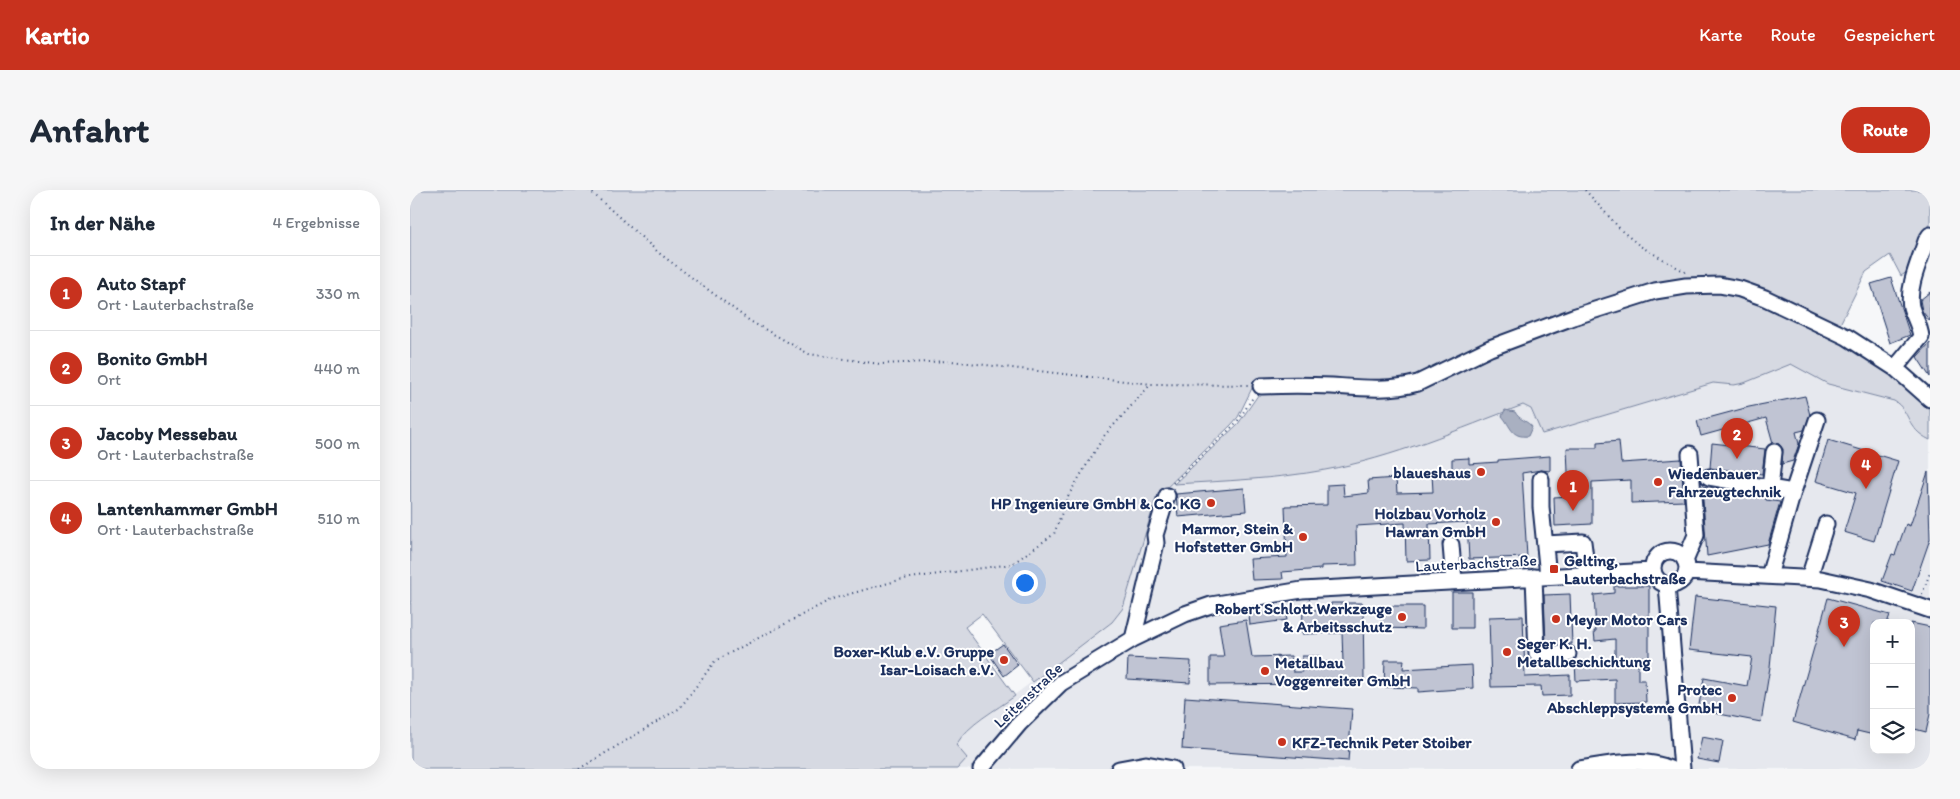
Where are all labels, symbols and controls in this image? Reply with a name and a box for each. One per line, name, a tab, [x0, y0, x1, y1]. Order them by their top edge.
text: Kartio	[25, 21, 90, 50]
text: Karte	[1699, 24, 1742, 46]
text: Route	[1770, 24, 1816, 46]
text: Gespeichert	[1844, 24, 1935, 46]
button: Route	[1841, 107, 1930, 153]
text: Anfahrt	[30, 109, 149, 151]
text: In der Nähe	[50, 210, 155, 235]
text: 4 Ergebnisse	[272, 213, 360, 232]
text: Auto Stapf	[97, 272, 185, 295]
text: 1	[62, 284, 70, 303]
text: 330 m	[316, 284, 360, 303]
text: Ort · Lauterbachstraße	[97, 295, 254, 314]
text: Bonito GmbH	[97, 347, 208, 370]
text: 2	[62, 359, 70, 378]
text: 440 m	[314, 359, 360, 378]
text: Ort	[97, 370, 121, 389]
pin: 2	[1721, 418, 1753, 459]
text: Jacoby Messebau	[97, 422, 237, 445]
text: 3	[62, 434, 70, 453]
text: 500 m	[315, 434, 360, 453]
text: Ort · Lauterbachstraße	[97, 445, 254, 464]
pin: 4	[1850, 448, 1882, 489]
place label: blaueshaus	[1393, 463, 1471, 482]
place label: Wiedenbauer Fahrzeugtechnik	[1668, 464, 1782, 502]
marker: blaueshaus	[1475, 466, 1487, 478]
pin: 1	[1557, 470, 1589, 511]
marker: Wiedenbauer Fahrzeugtechnik	[1652, 476, 1664, 488]
place label: HP Ingenieure GmbH & Co. KG	[991, 494, 1201, 514]
text: Lantenhammer GmbH	[97, 497, 278, 520]
marker: HP Ingenieure GmbH & Co. KG	[1205, 497, 1217, 509]
place label: Holzbau Vorholz Hawran GmbH	[1375, 504, 1487, 541]
text: 4	[61, 509, 71, 528]
text: 510 m	[317, 509, 360, 528]
marker: Holzbau Vorholz Hawran GmbH	[1490, 516, 1502, 528]
place label: Marmor, Stein & Hofstetter GmbH	[1175, 519, 1294, 556]
text: Ort · Lauterbachstraße	[97, 520, 254, 539]
marker: Marmor, Stein & Hofstetter GmbH	[1297, 531, 1309, 543]
street label: Lauterbachstraße	[1415, 550, 1538, 576]
place label: Gelting, Lauterbachstraße	[1564, 551, 1686, 588]
marker: Gelting, Lauterbachstraße	[1548, 563, 1560, 575]
your location	[1012, 570, 1038, 596]
place label: Robert Schlott Werkzeuge & Arbeitsschutz	[1215, 599, 1393, 636]
pin: 3	[1828, 606, 1860, 647]
place label: Meyer Motor Cars	[1566, 610, 1688, 630]
marker: Robert Schlott Werkzeuge & Arbeitsschutz	[1396, 611, 1408, 623]
marker: Meyer Motor Cars	[1550, 613, 1562, 625]
map controls	[1870, 619, 1915, 754]
button: +	[1870, 619, 1915, 664]
place label: Seger K. H. Metallbeschichtung	[1517, 634, 1652, 672]
place label: Boxer-Klub e.V. Gruppe Isar-Loisach e.V.	[833, 642, 994, 679]
marker: Seger K. H. Metallbeschichtung	[1501, 646, 1513, 658]
place label: Metallbau Voggenreiter GmbH	[1275, 653, 1411, 691]
marker: Boxer-Klub e.V. Gruppe Isar-Loisach e.V.	[998, 654, 1010, 666]
street label: Leitenstraße	[990, 658, 1066, 732]
button: −	[1870, 664, 1915, 709]
marker: Metallbau Voggenreiter GmbH	[1259, 665, 1271, 677]
place label: Protec Abschleppsysteme GmbH	[1546, 680, 1722, 718]
marker: Protec Abschleppsysteme GmbH	[1726, 692, 1738, 704]
button: layers	[1870, 709, 1915, 754]
place label: KFZ-Technik Peter Stoiber	[1292, 733, 1472, 752]
marker: KFZ-Technik Peter Stoiber	[1276, 736, 1288, 748]

